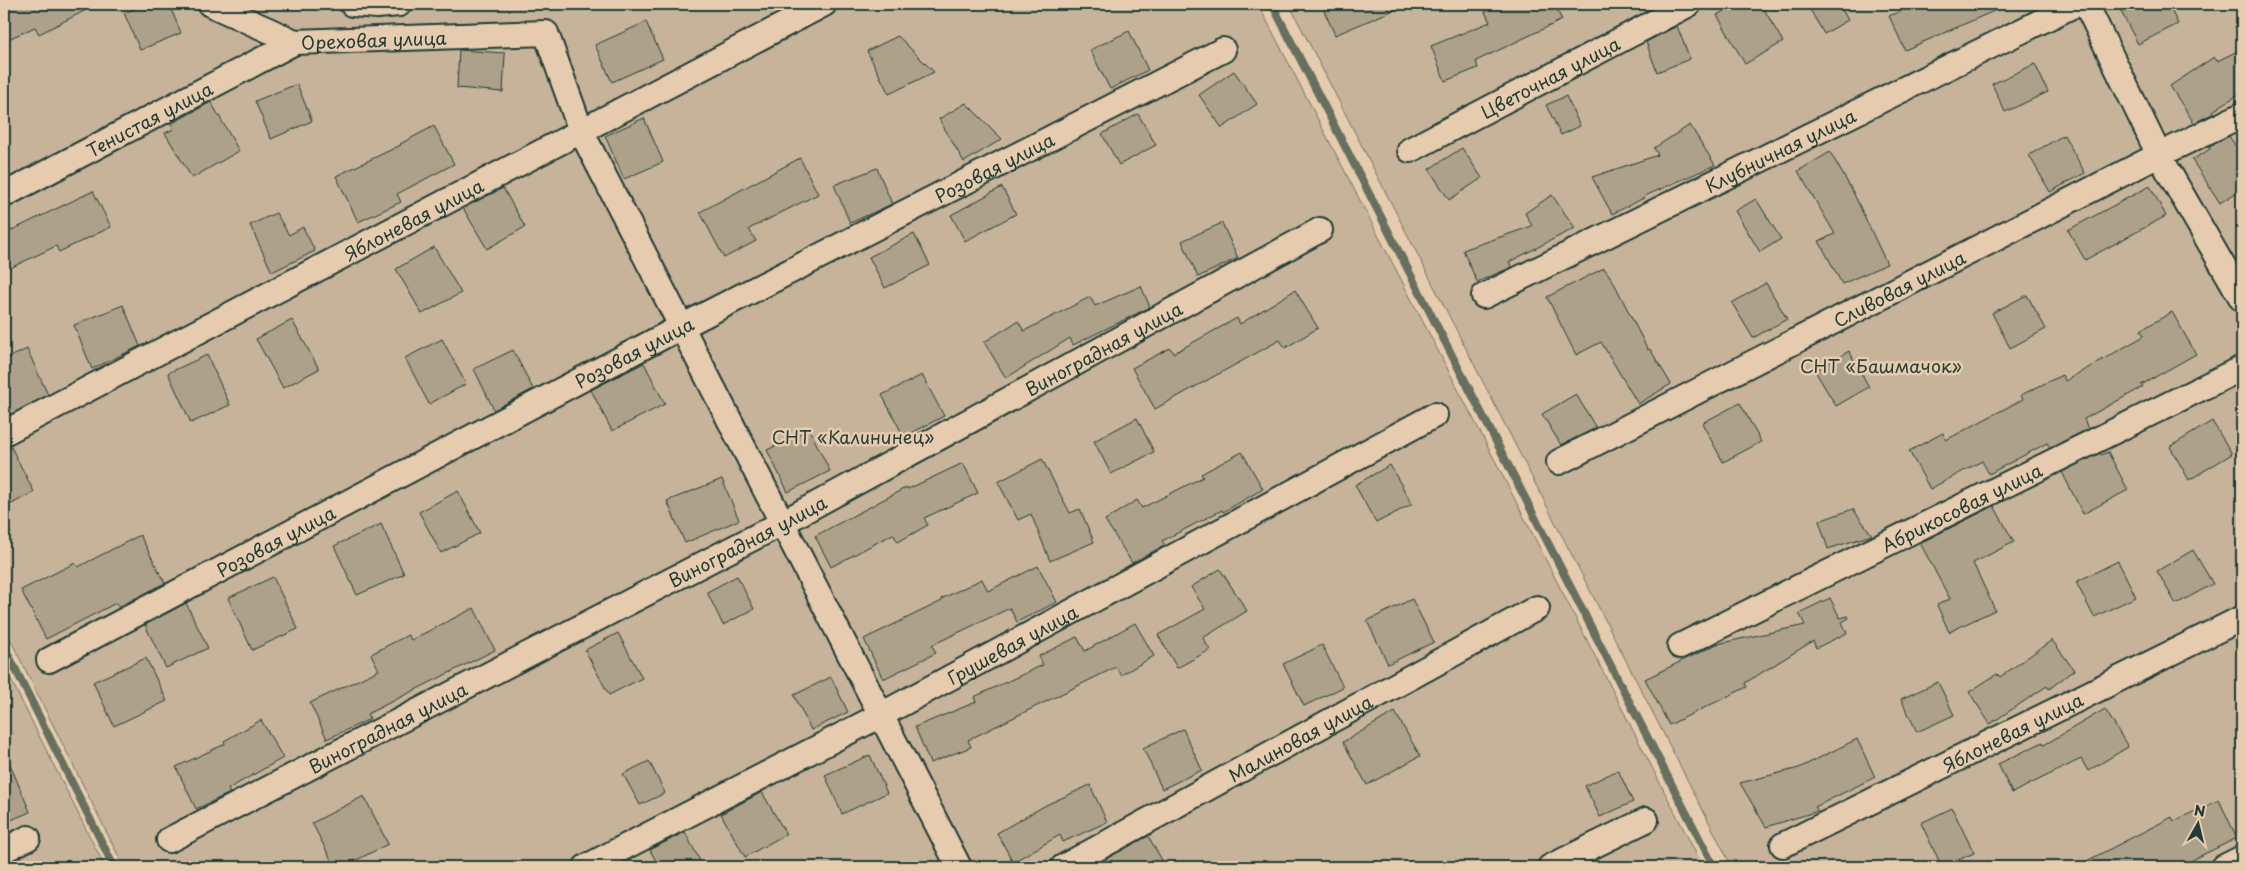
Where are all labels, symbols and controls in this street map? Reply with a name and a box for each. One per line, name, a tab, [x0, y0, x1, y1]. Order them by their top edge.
street label: Ореховая улица	[301, 23, 448, 55]
street label: Цветочная улица	[1476, 29, 1625, 124]
street label: Тенистая улица	[81, 74, 218, 163]
street label: Клубничная улица	[1700, 101, 1861, 199]
street label: Розовая улица	[930, 125, 1059, 209]
street label: Яблоневая улица	[339, 171, 488, 266]
street label: Сливовая улица	[1828, 243, 1970, 333]
street label: Виноградная улица	[1020, 294, 1187, 402]
street label: Розовая улица	[569, 309, 699, 394]
park label: СНТ «Башмачок»	[1800, 352, 1962, 379]
park label: СНТ «Калининец»	[772, 423, 934, 450]
street label: Абрикосовая улица	[1877, 455, 2047, 558]
street label: Виноградная улица	[663, 488, 832, 593]
street label: Розовая улица	[211, 498, 340, 583]
street label: Грушевая улица	[942, 597, 1083, 690]
street label: Виноградная улица	[303, 674, 472, 779]
street label: Яблоневая улица	[1938, 685, 2088, 778]
street label: Малиновая улица	[1223, 687, 1377, 788]
north arrow	[2174, 798, 2224, 848]
text: N	[2193, 799, 2207, 822]

